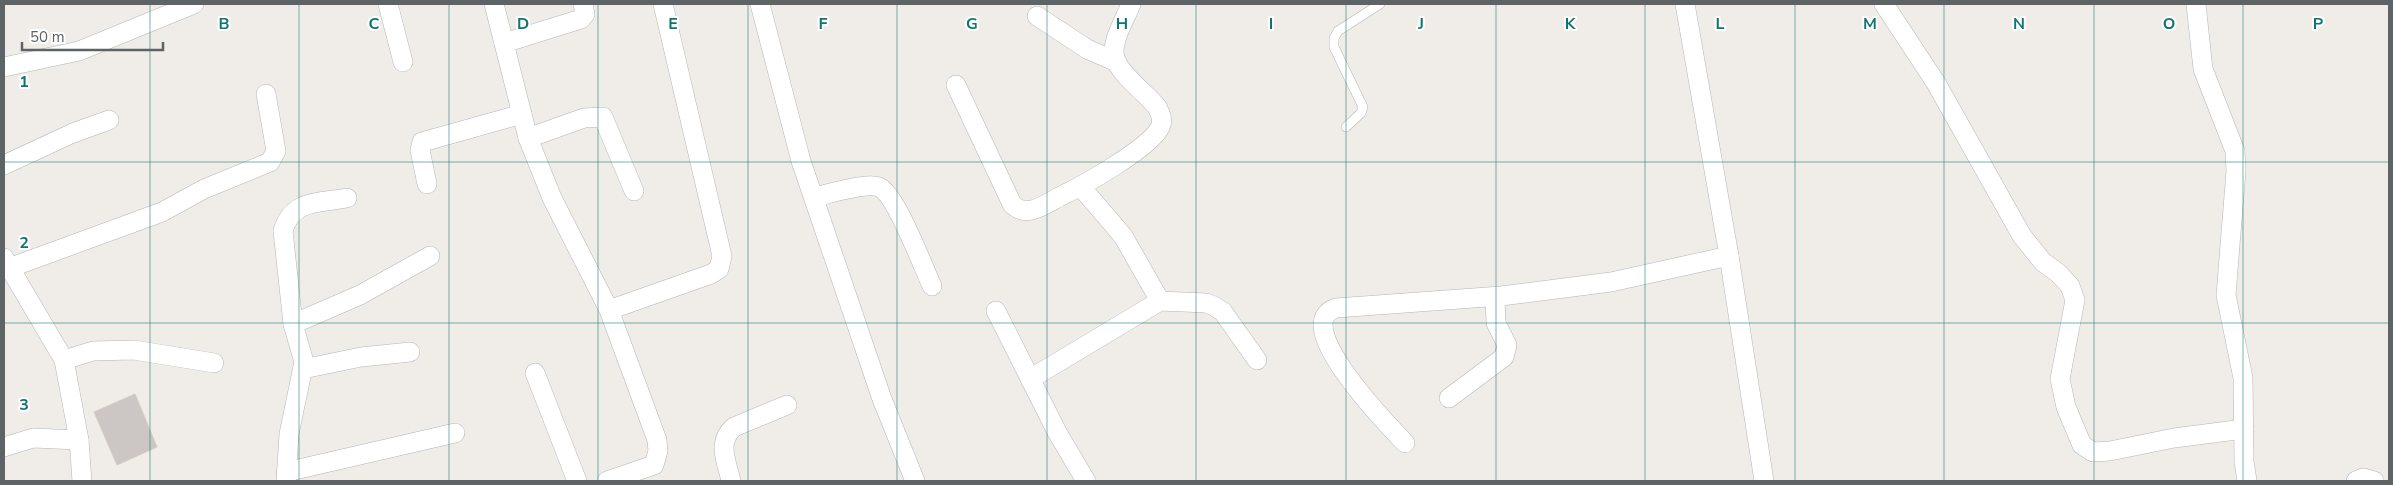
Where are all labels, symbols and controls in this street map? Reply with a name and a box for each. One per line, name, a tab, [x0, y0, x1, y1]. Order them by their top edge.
text: B	[218, 13, 230, 35]
text: C	[369, 13, 380, 35]
text: D	[517, 13, 529, 35]
text: E	[668, 13, 678, 35]
text: F	[819, 13, 828, 35]
text: G	[966, 13, 978, 35]
text: H	[1116, 13, 1128, 35]
text: I	[1269, 13, 1273, 35]
text: J	[1417, 13, 1424, 35]
text: K	[1565, 13, 1577, 35]
text: L	[1716, 13, 1725, 35]
text: M	[1863, 13, 1877, 35]
text: N	[2013, 13, 2025, 35]
text: O	[2163, 13, 2175, 35]
text: P	[2313, 13, 2323, 35]
scale bar	[22, 20, 164, 52]
text: 50 m	[30, 27, 65, 47]
text: 1	[19, 71, 29, 93]
text: 2	[19, 232, 29, 254]
text: 3	[19, 394, 29, 416]

